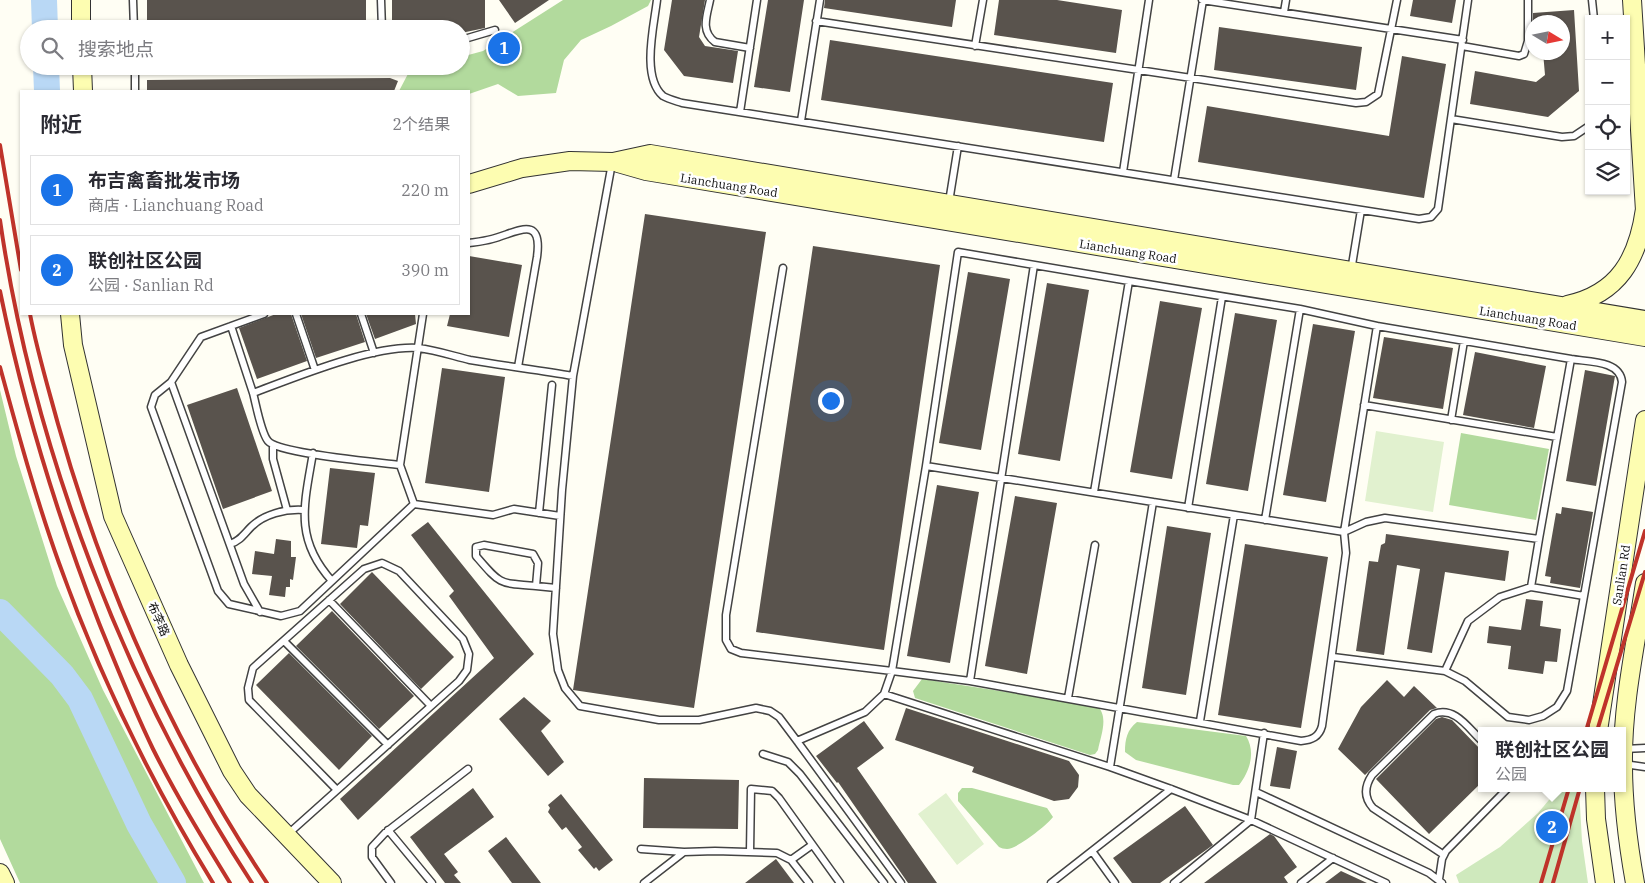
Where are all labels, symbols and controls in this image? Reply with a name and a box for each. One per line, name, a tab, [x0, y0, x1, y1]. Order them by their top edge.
north arrow	[1525, 15, 1570, 60]
map controls	[1585, 15, 1630, 195]
button: +	[1585, 15, 1630, 60]
search box	[20, 20, 470, 75]
pin: 1	[488, 29, 520, 67]
icon: search	[38, 34, 66, 62]
text: 搜索地点	[78, 37, 154, 61]
button: −	[1585, 60, 1630, 105]
button: locate	[1585, 105, 1630, 150]
text: 附近	[40, 110, 82, 138]
text: 2个结果	[392, 114, 450, 134]
button: layers	[1585, 150, 1630, 195]
text: 布吉禽畜批发市场	[88, 168, 240, 192]
street label: Lianchuang Road	[679, 170, 779, 200]
text: 1	[52, 180, 62, 200]
text: 220 m	[401, 180, 449, 200]
text: 商店 · Lianchuang Road	[88, 195, 264, 215]
street label: Lianchuang Road	[1078, 236, 1178, 266]
text: 联创社区公园	[88, 248, 202, 272]
text: 2	[52, 260, 62, 280]
text: 390 m	[401, 260, 449, 280]
text: 公园 · Sanlian Rd	[88, 275, 214, 295]
street label: Lianchuang Road	[1478, 303, 1578, 333]
your location	[818, 388, 844, 414]
street label: Sanlian Rd	[1609, 544, 1633, 606]
street label: 布李路	[145, 599, 173, 639]
popup	[1478, 727, 1626, 792]
text: 联创社区公园	[1495, 737, 1609, 761]
text: 公园	[1495, 764, 1527, 784]
pin: 2	[1536, 808, 1568, 846]

